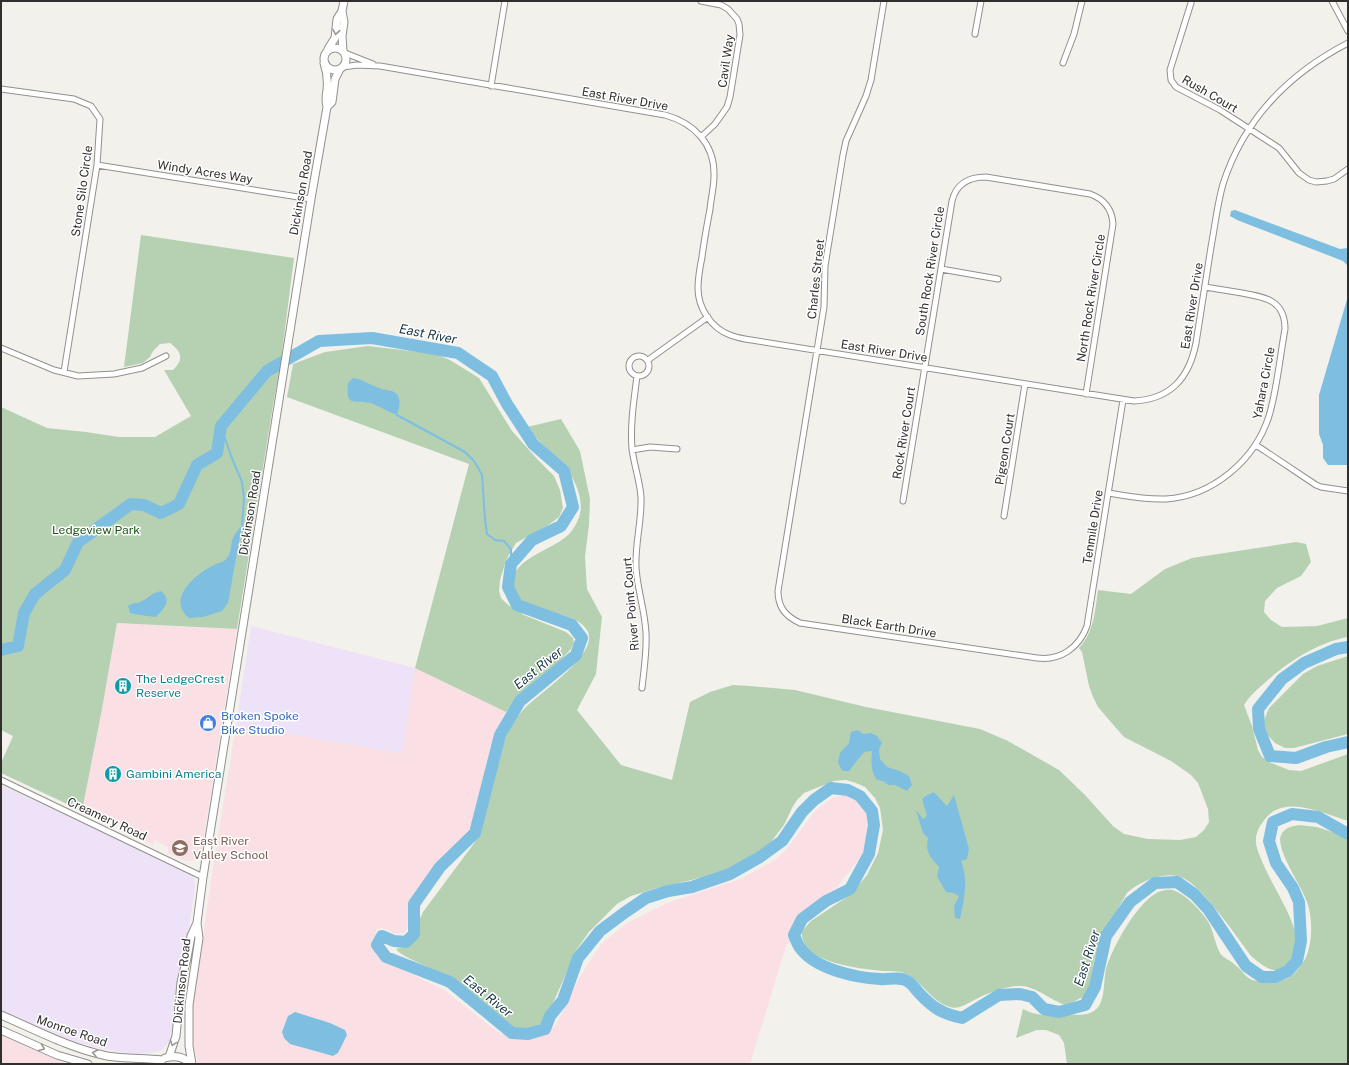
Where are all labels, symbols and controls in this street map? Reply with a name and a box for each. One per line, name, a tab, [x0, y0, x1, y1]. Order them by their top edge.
one-way arrow	[332, 29, 340, 35]
street label: Cavil Way	[715, 33, 737, 89]
street label: Rush Court	[1180, 72, 1241, 116]
street label: East River Drive	[581, 85, 670, 114]
street label: Stone Silo Circle	[69, 144, 95, 238]
street label: Dickinson Road	[287, 150, 315, 236]
street label: Windy Acres Way	[156, 158, 254, 187]
street label: South Rock River Circle	[913, 205, 947, 337]
street label: North Rock River Circle	[1074, 233, 1108, 363]
street label: Charles Street	[805, 238, 827, 320]
street label: East River Drive	[1178, 261, 1206, 350]
water label: East River	[398, 321, 458, 347]
street label: East River Drive	[840, 337, 929, 365]
street label: Yahara Circle	[1250, 346, 1278, 420]
street label: Rock River Court	[890, 385, 918, 480]
street label: Pigeon Court	[992, 412, 1018, 486]
street label: Dickinson Road	[236, 470, 264, 556]
street label: Tenmile Drive	[1080, 489, 1106, 565]
park label: Ledgeview Park	[52, 523, 140, 537]
street label: River Point Court	[620, 556, 642, 652]
street label: Black Earth Drive	[840, 612, 938, 640]
water label: East River	[511, 644, 565, 692]
place label: The LedgeCrest Reserve	[136, 672, 225, 700]
building icon: The LedgeCrest Reserve	[113, 676, 133, 696]
place label: Broken Spoke Bike Studio	[221, 709, 299, 737]
shop icon: Broken Spoke Bike Studio	[198, 713, 218, 733]
building icon: Gambini America	[103, 764, 123, 784]
place label: Gambini America	[126, 767, 221, 781]
street label: Creamery Road	[65, 794, 149, 844]
place label: East River Valley School	[193, 834, 269, 862]
school or university icon: East River Valley School	[170, 838, 190, 858]
water label: East River	[1071, 928, 1103, 988]
street label: Dickinson Road	[171, 938, 193, 1024]
water label: East River	[461, 972, 515, 1020]
street label: Monroe Road	[35, 1012, 109, 1050]
one-way arrow	[170, 1039, 178, 1046]
one-way arrow	[38, 1043, 46, 1051]
one-way arrow	[92, 1049, 99, 1058]

